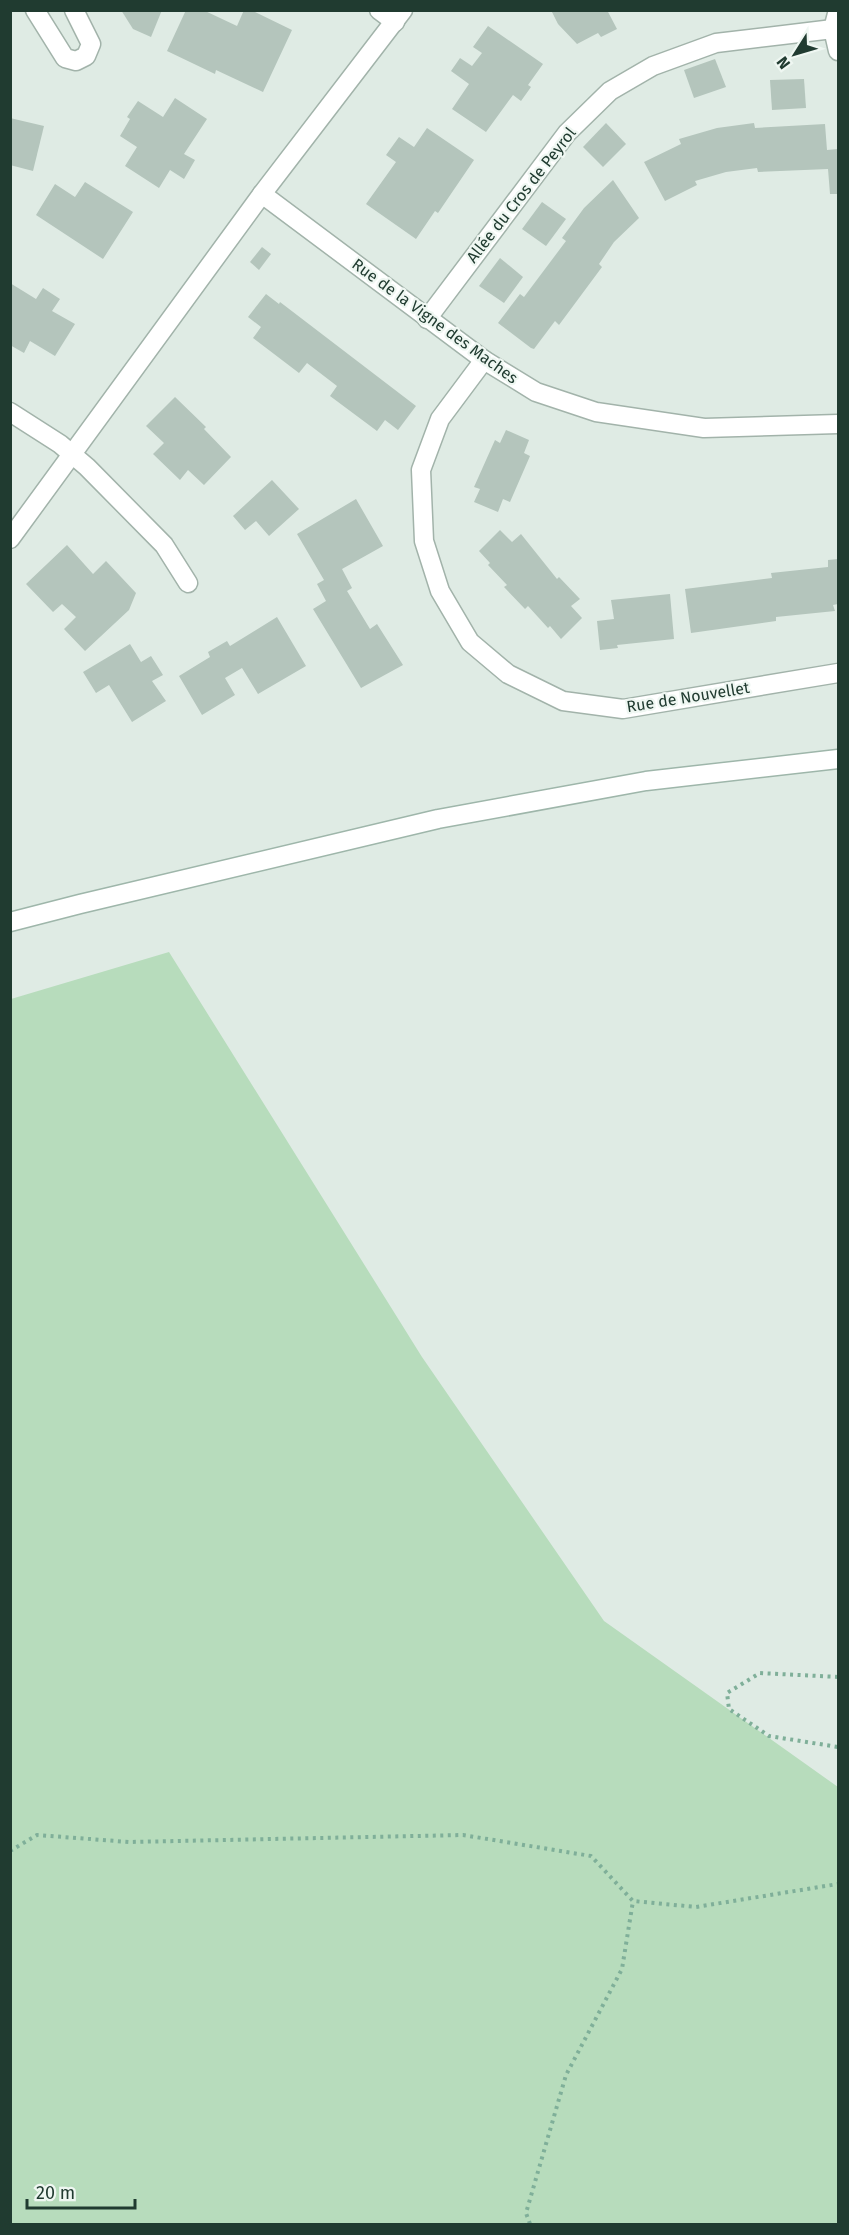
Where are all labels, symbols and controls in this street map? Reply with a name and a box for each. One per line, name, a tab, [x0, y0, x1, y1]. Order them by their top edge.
north arrow	[765, 24, 825, 84]
text: N	[773, 53, 794, 73]
street label: Allée du Cros de Peyrol	[462, 123, 580, 266]
street label: Rue de la Vigne des Maches	[348, 254, 522, 388]
street label: Rue de Nouvellet	[625, 678, 751, 716]
scale bar	[27, 2172, 135, 2210]
text: 20 m	[36, 2182, 75, 2204]

